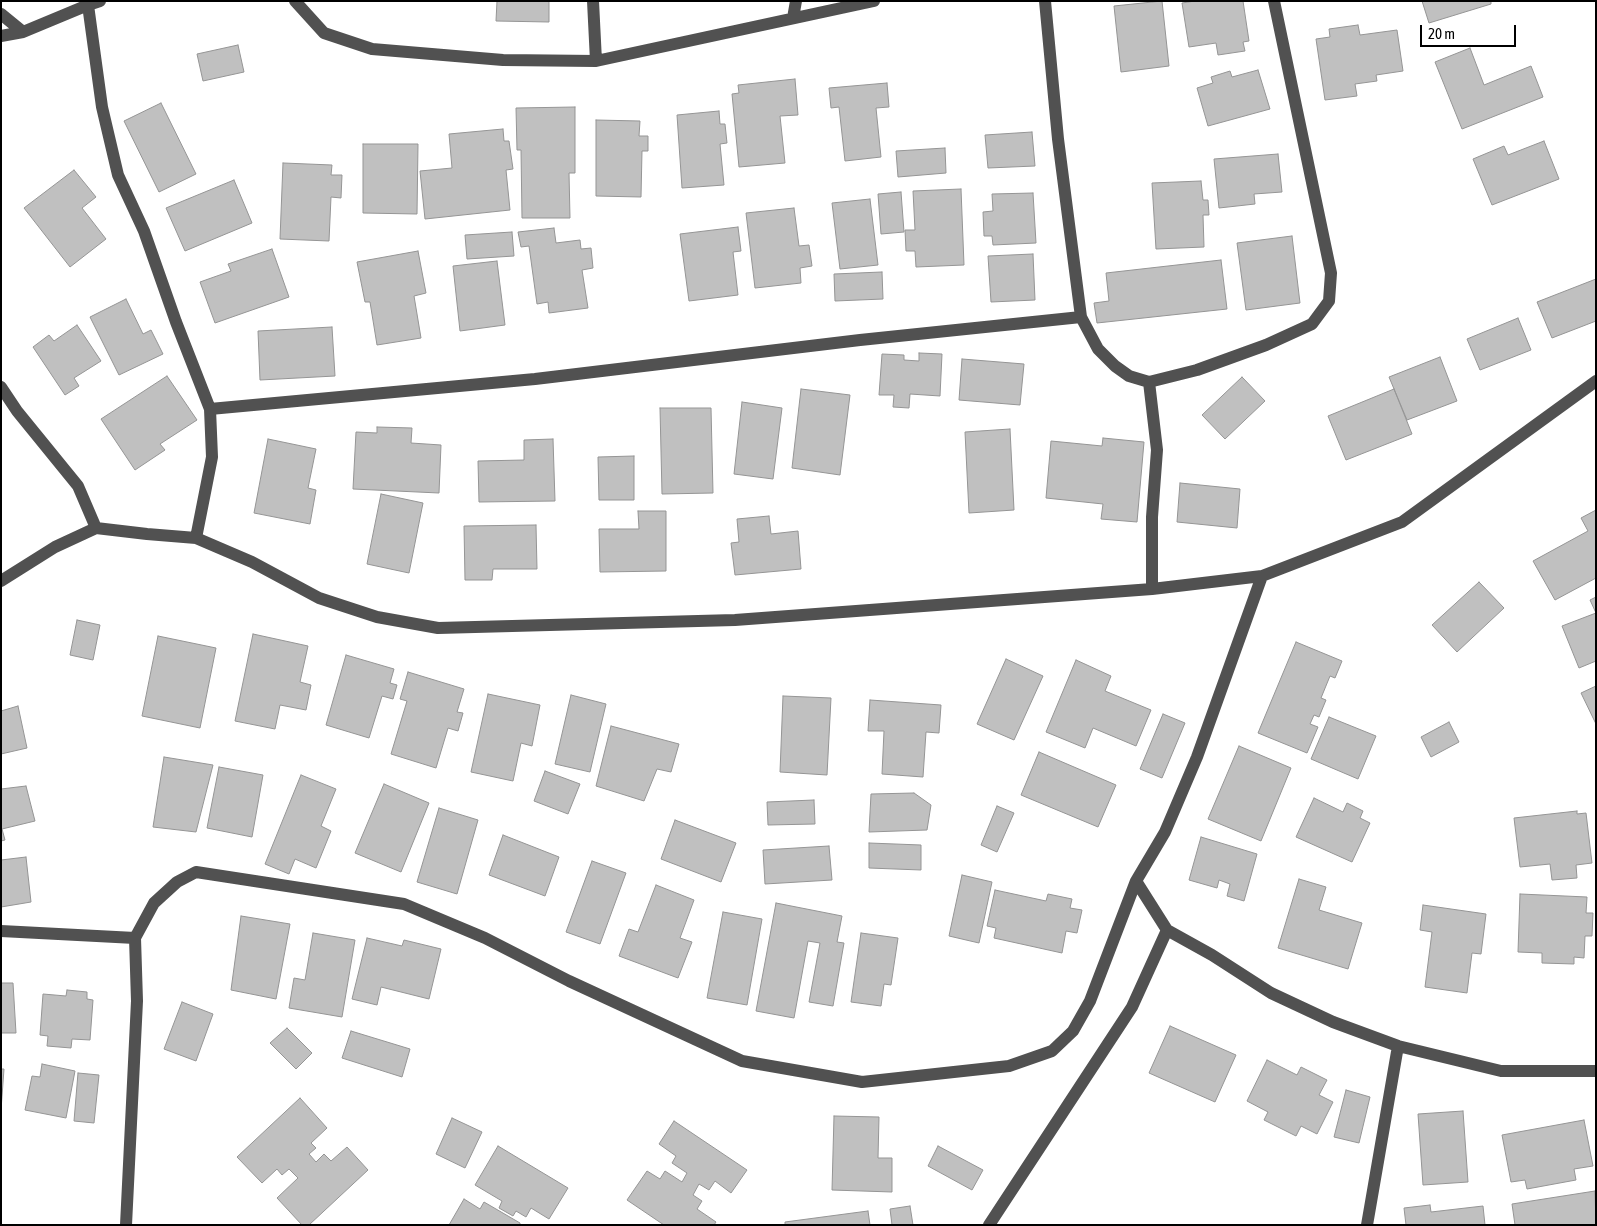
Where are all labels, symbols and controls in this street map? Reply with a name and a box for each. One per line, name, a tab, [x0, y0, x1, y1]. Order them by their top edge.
scale bar	[1422, 15, 1518, 47]
text: 20 m	[1428, 25, 1455, 42]

